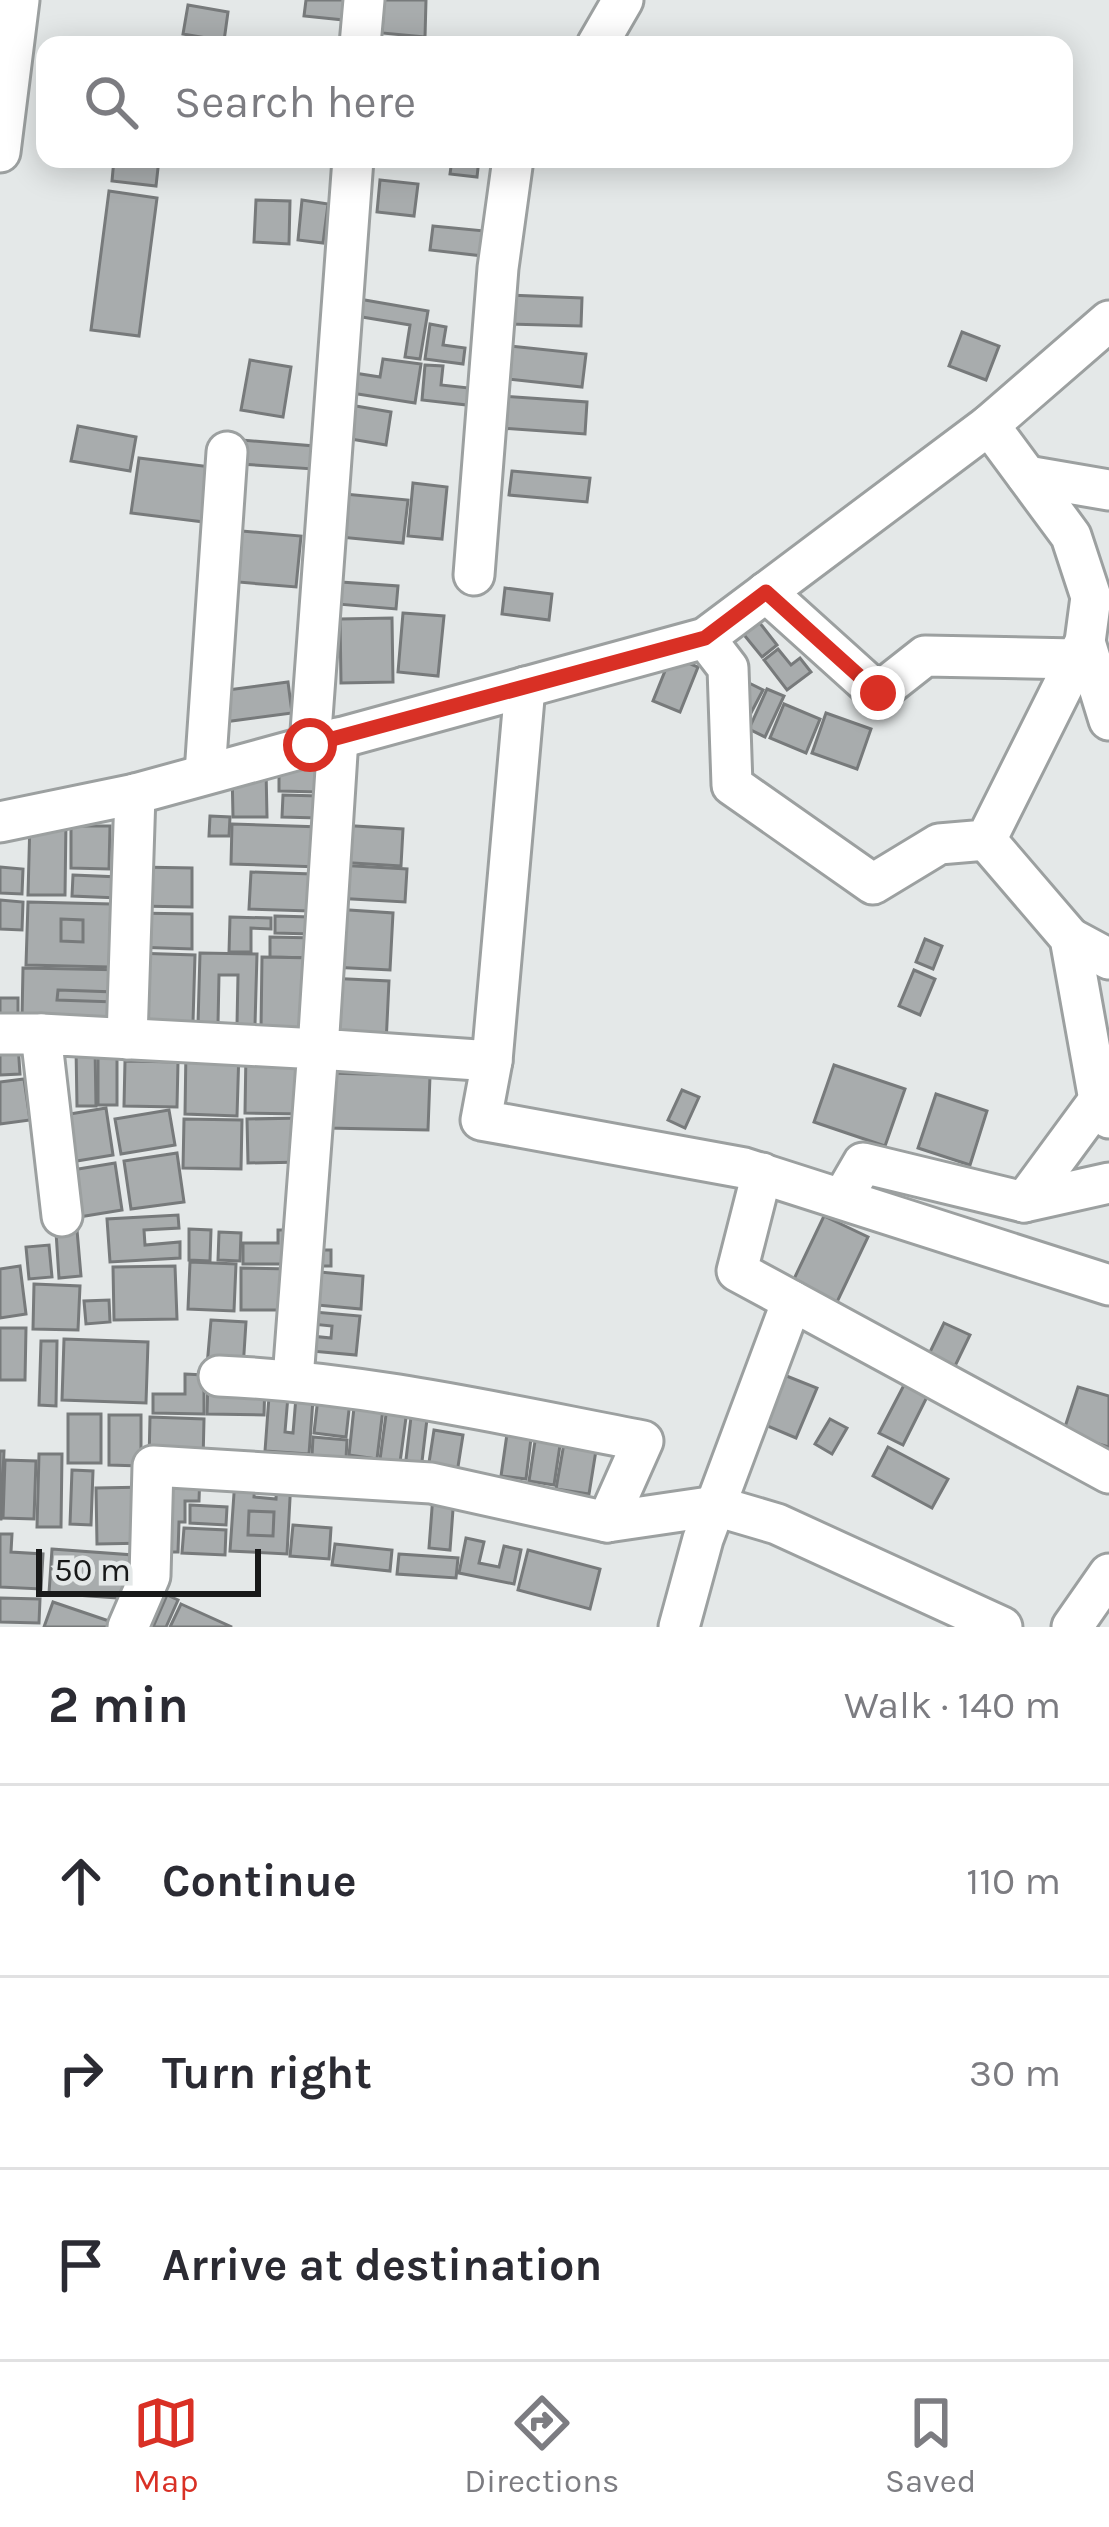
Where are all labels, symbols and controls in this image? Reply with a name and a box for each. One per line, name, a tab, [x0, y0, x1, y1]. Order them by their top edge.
search box	[36, 36, 1073, 168]
icon: search	[78, 69, 144, 135]
text: Search here	[174, 76, 416, 128]
route end	[851, 666, 905, 720]
route start	[283, 718, 337, 772]
scale bar	[36, 1543, 261, 1596]
text: 50 m	[54, 1551, 131, 1589]
text: 2 min	[48, 1675, 189, 1735]
text: Walk · 140 m	[844, 1682, 1061, 1728]
icon: ahead	[48, 1848, 114, 1914]
text: Continue	[162, 1855, 357, 1907]
text: 110 m	[966, 1858, 1061, 1904]
icon: right	[48, 2040, 114, 2106]
text: Turn right	[162, 2047, 372, 2099]
text: 30 m	[969, 2050, 1061, 2096]
icon: arrive	[48, 2232, 114, 2298]
text: Arrive at destination	[162, 2239, 602, 2291]
tab: Map	[133, 2390, 199, 2500]
tab: Directions	[464, 2390, 619, 2500]
tab: Saved	[885, 2390, 976, 2500]

